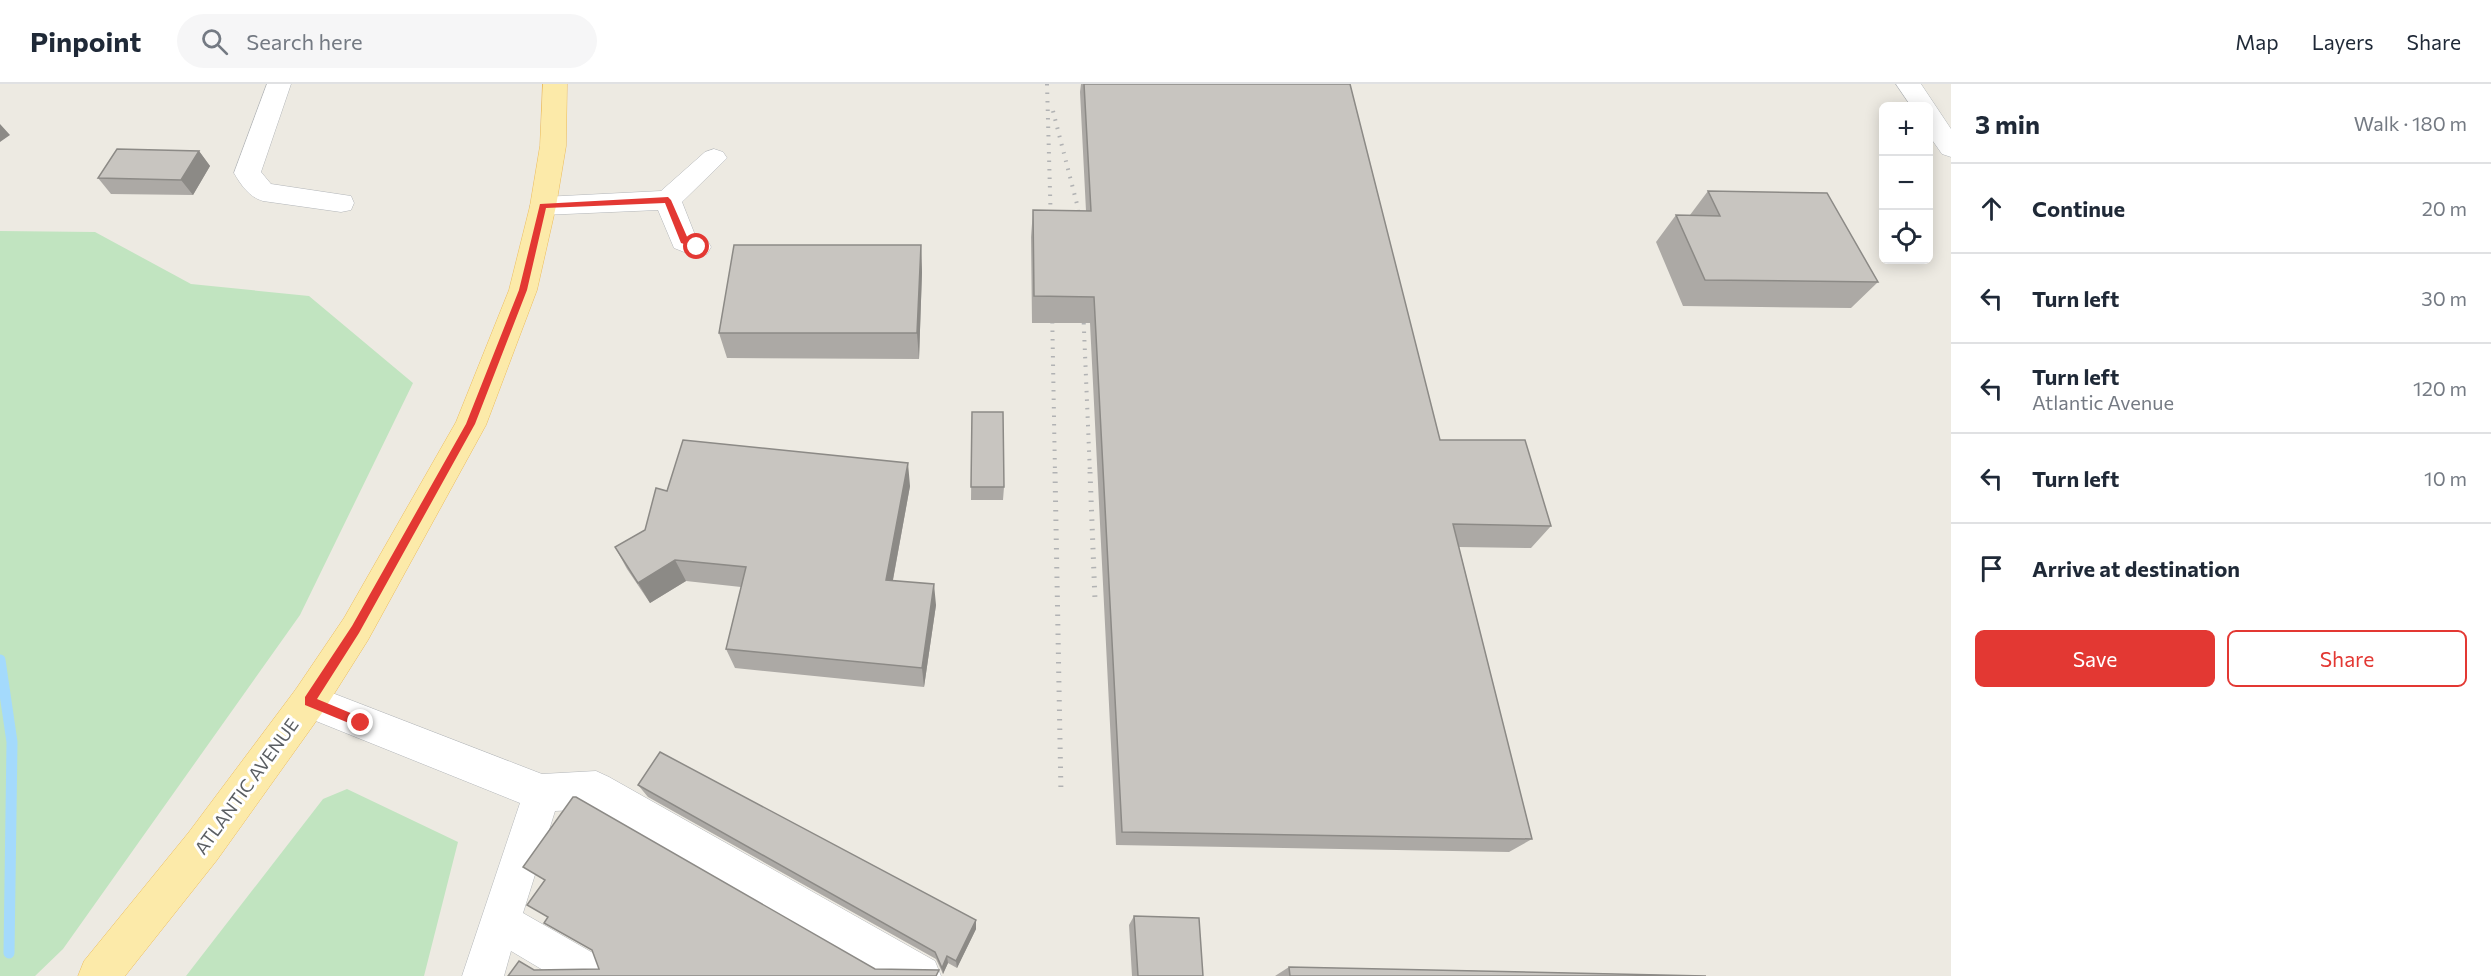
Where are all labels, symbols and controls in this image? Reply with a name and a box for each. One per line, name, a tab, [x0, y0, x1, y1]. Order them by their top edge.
search box	[177, 14, 597, 68]
text: Pinpoint	[30, 24, 141, 58]
icon: search	[198, 25, 231, 58]
text: Search here	[246, 28, 363, 55]
text: Map	[2235, 29, 2279, 54]
text: Layers	[2312, 29, 2374, 54]
text: Share	[2407, 29, 2461, 54]
map controls	[1879, 102, 1933, 264]
button: +	[1879, 102, 1933, 156]
text: 3 min	[1975, 108, 2040, 139]
text: Walk · 180 m	[2354, 111, 2467, 135]
button: −	[1879, 156, 1933, 210]
icon: ahead	[1975, 192, 2008, 225]
text: Continue	[2032, 195, 2125, 222]
text: 20 m	[2422, 196, 2467, 220]
button: locate	[1879, 210, 1933, 264]
route start	[683, 233, 709, 259]
icon: left	[1975, 282, 2008, 315]
text: Turn left	[2032, 285, 2119, 312]
text: 30 m	[2421, 286, 2467, 310]
text: Turn left	[2032, 363, 2119, 390]
icon: left	[1975, 372, 2008, 405]
text: 120 m	[2413, 376, 2467, 400]
text: Atlantic Avenue	[2032, 390, 2174, 414]
icon: left	[1975, 462, 2008, 495]
text: Turn left	[2032, 465, 2119, 492]
text: 10 m	[2424, 466, 2467, 490]
icon: arrive	[1975, 552, 2008, 585]
text: Arrive at destination	[2032, 555, 2240, 582]
button: Save	[1975, 630, 2215, 687]
button: Share	[2227, 630, 2467, 687]
route end	[347, 709, 373, 735]
street label: ATLANTIC AVENUE	[189, 714, 303, 858]

